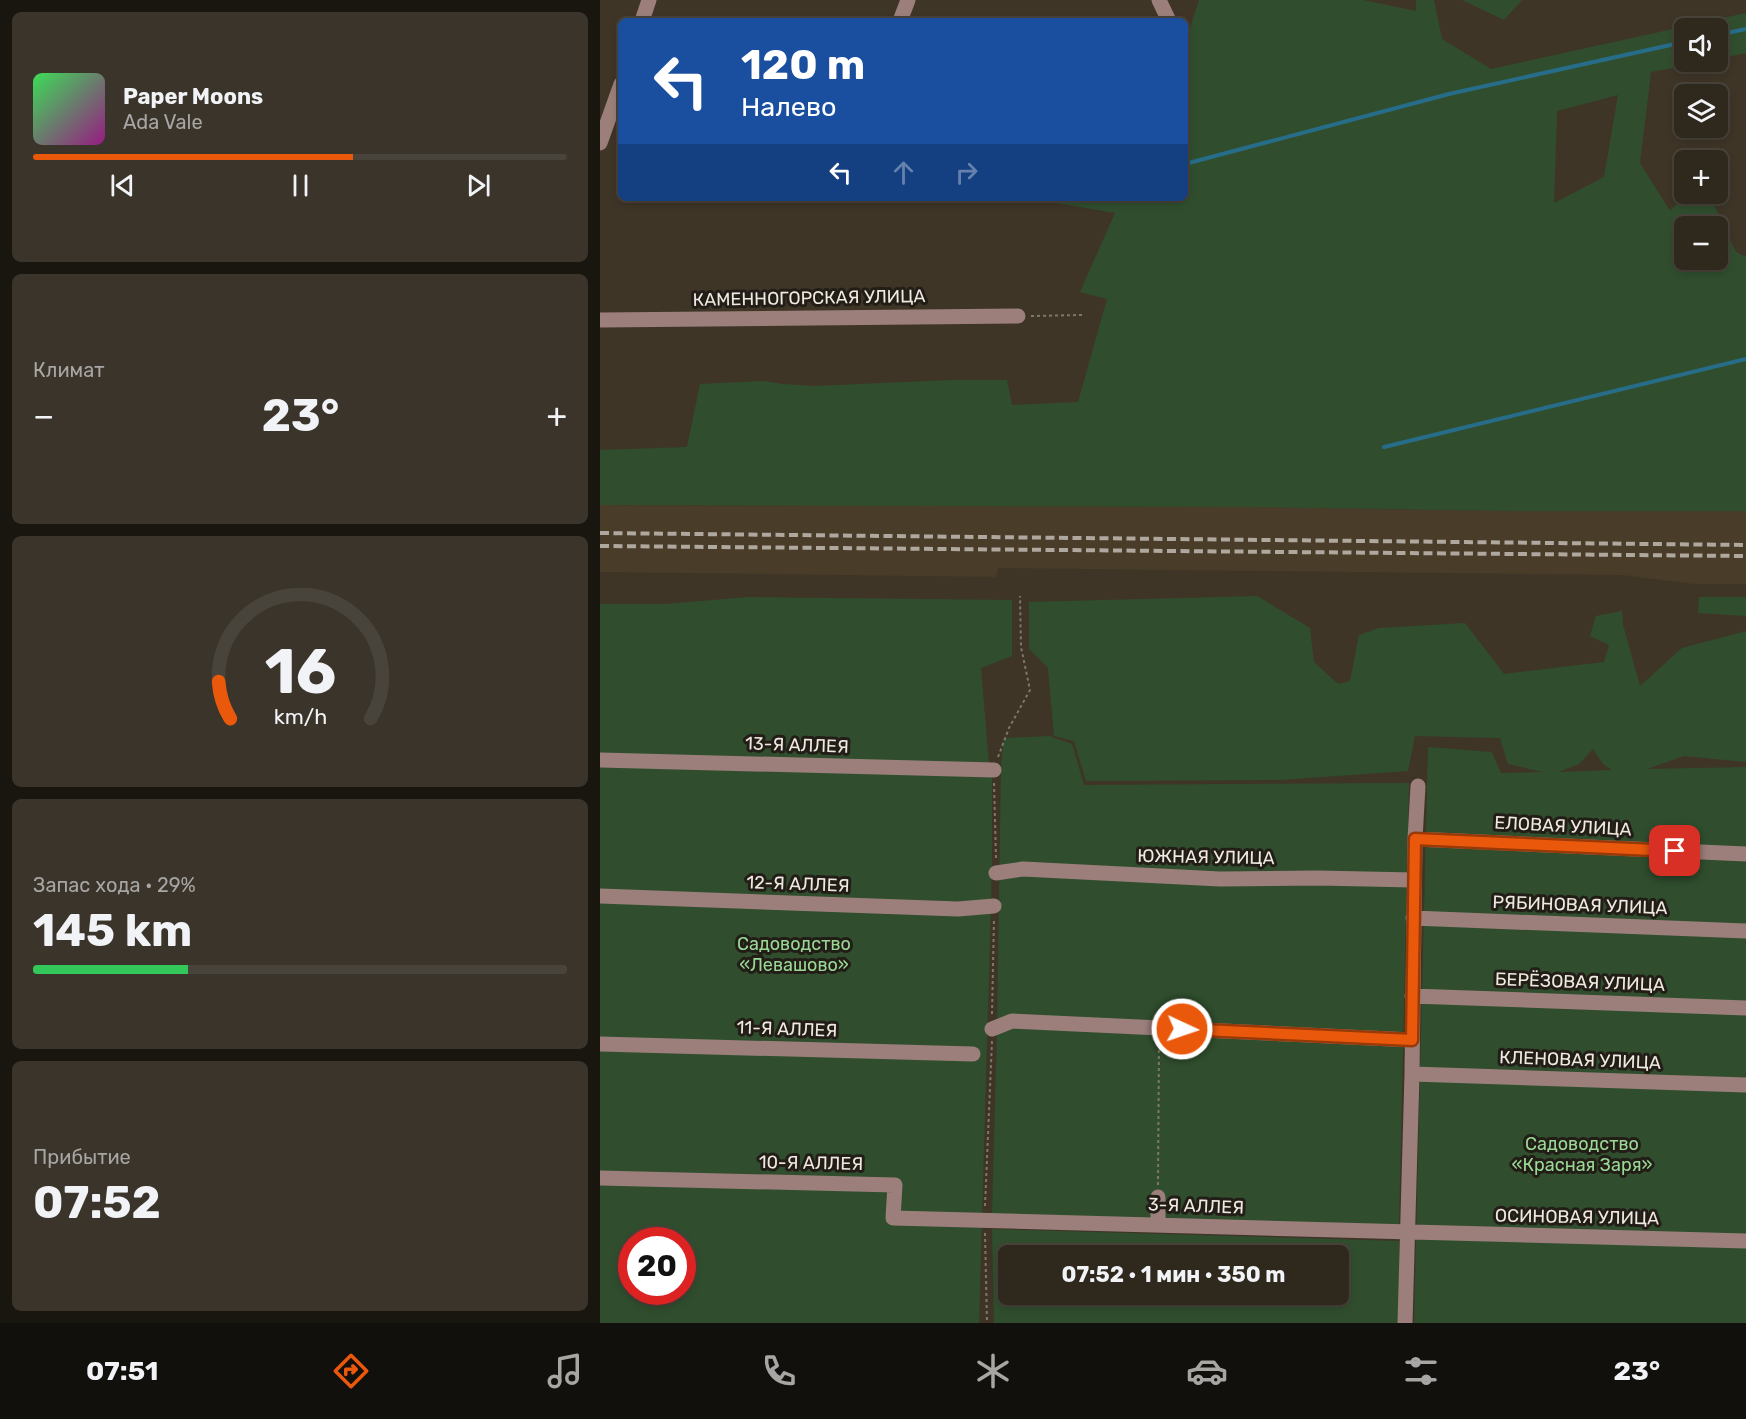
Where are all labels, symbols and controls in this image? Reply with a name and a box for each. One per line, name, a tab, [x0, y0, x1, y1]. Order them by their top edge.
map controls	[1674, 18, 1728, 270]
button: sound	[1674, 18, 1728, 72]
text: 120 m	[741, 40, 865, 90]
icon: left	[642, 42, 720, 120]
text: Paper Moons	[123, 83, 263, 110]
button: layers	[1674, 84, 1728, 138]
text: Налево	[741, 91, 837, 123]
text: Ada Vale	[123, 110, 203, 134]
button: +	[1674, 150, 1728, 204]
icon: left	[824, 156, 857, 189]
icon: ahead	[887, 156, 920, 189]
icon: right	[950, 156, 983, 189]
icon: previous	[106, 169, 139, 202]
icon: pause	[284, 169, 317, 202]
icon: next	[462, 169, 495, 202]
button: −	[1674, 216, 1728, 270]
street label: КАМЕННОГОРСКАЯ УЛИЦА	[692, 285, 926, 311]
text: Климат	[33, 358, 105, 382]
text: 23°	[262, 389, 339, 442]
text: −	[33, 396, 54, 435]
text: +	[546, 396, 567, 435]
text: 16	[264, 635, 336, 709]
text: km/h	[273, 704, 327, 729]
street label: 13-Я АЛЛЕЯ	[745, 732, 849, 758]
street label: ЕЛОВАЯ УЛИЦА	[1494, 811, 1632, 841]
pin	[1649, 825, 1700, 876]
icon: arrive	[1658, 834, 1691, 867]
street label: ЮЖНАЯ УЛИЦА	[1137, 845, 1275, 869]
street label: 12-Я АЛЛЕЯ	[746, 871, 850, 897]
text: Запас хода · 29%	[33, 873, 196, 897]
street label: РЯБИНОВАЯ УЛИЦА	[1492, 891, 1668, 919]
text: 145 km	[33, 904, 192, 957]
park label: Садоводство «Левашово»	[737, 933, 851, 976]
street label: БЕРЁЗОВАЯ УЛИЦА	[1495, 968, 1665, 996]
position arrow	[1150, 997, 1214, 1061]
street label: 11-Я АЛЛЕЯ	[736, 1016, 838, 1042]
street label: КЛЕНОВАЯ УЛИЦА	[1499, 1046, 1661, 1074]
park label: Садоводство «Красная Заря»	[1512, 1133, 1652, 1176]
text: Прибытие	[33, 1145, 131, 1169]
street label: 10-Я АЛЛЕЯ	[759, 1151, 863, 1175]
text: 07:52	[33, 1176, 161, 1229]
street label: 3-Я АЛЛЕЯ	[1148, 1193, 1244, 1219]
street label: ОСИНОВАЯ УЛИЦА	[1495, 1205, 1659, 1229]
speed limit sign: 20	[618, 1227, 696, 1305]
text: 07:52 · 1 мин · 350 m	[1062, 1261, 1285, 1288]
icon: directions	[330, 1350, 372, 1392]
icon: music	[544, 1350, 586, 1392]
icon: phone	[758, 1350, 800, 1392]
icon: climate	[972, 1350, 1014, 1392]
icon: car	[1186, 1350, 1228, 1392]
icon: filters	[1400, 1350, 1442, 1392]
text: 07:51	[86, 1355, 158, 1387]
text: 23°	[1614, 1355, 1660, 1387]

